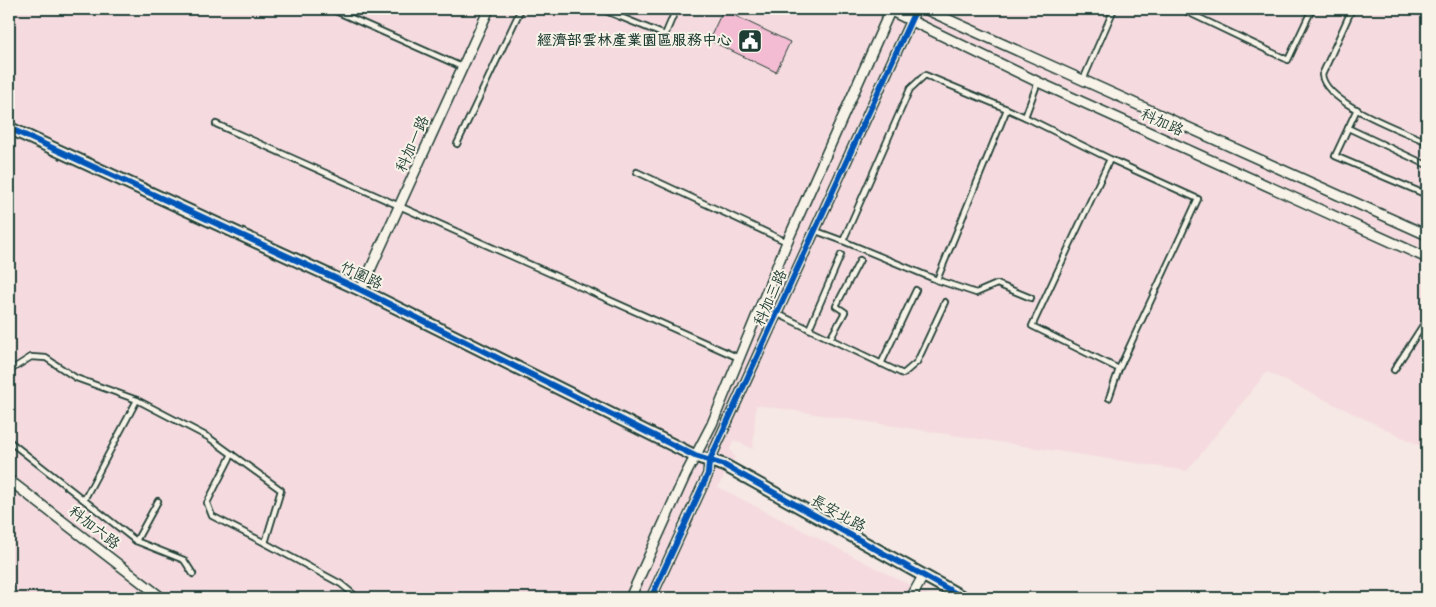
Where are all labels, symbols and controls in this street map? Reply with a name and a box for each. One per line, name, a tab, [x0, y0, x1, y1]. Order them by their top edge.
public building icon: 經濟部雲林產業園區服務中心	[737, 28, 763, 54]
place label: 經濟部雲林產業園區服務中心	[537, 29, 732, 53]
street label: 科加路	[1137, 103, 1187, 143]
street label: 科加一路	[390, 112, 436, 176]
street label: 竹圍路	[336, 256, 386, 296]
street label: 科加三路	[748, 266, 794, 330]
street label: 長安北路	[806, 489, 870, 539]
street label: 科加六路	[63, 500, 125, 556]

